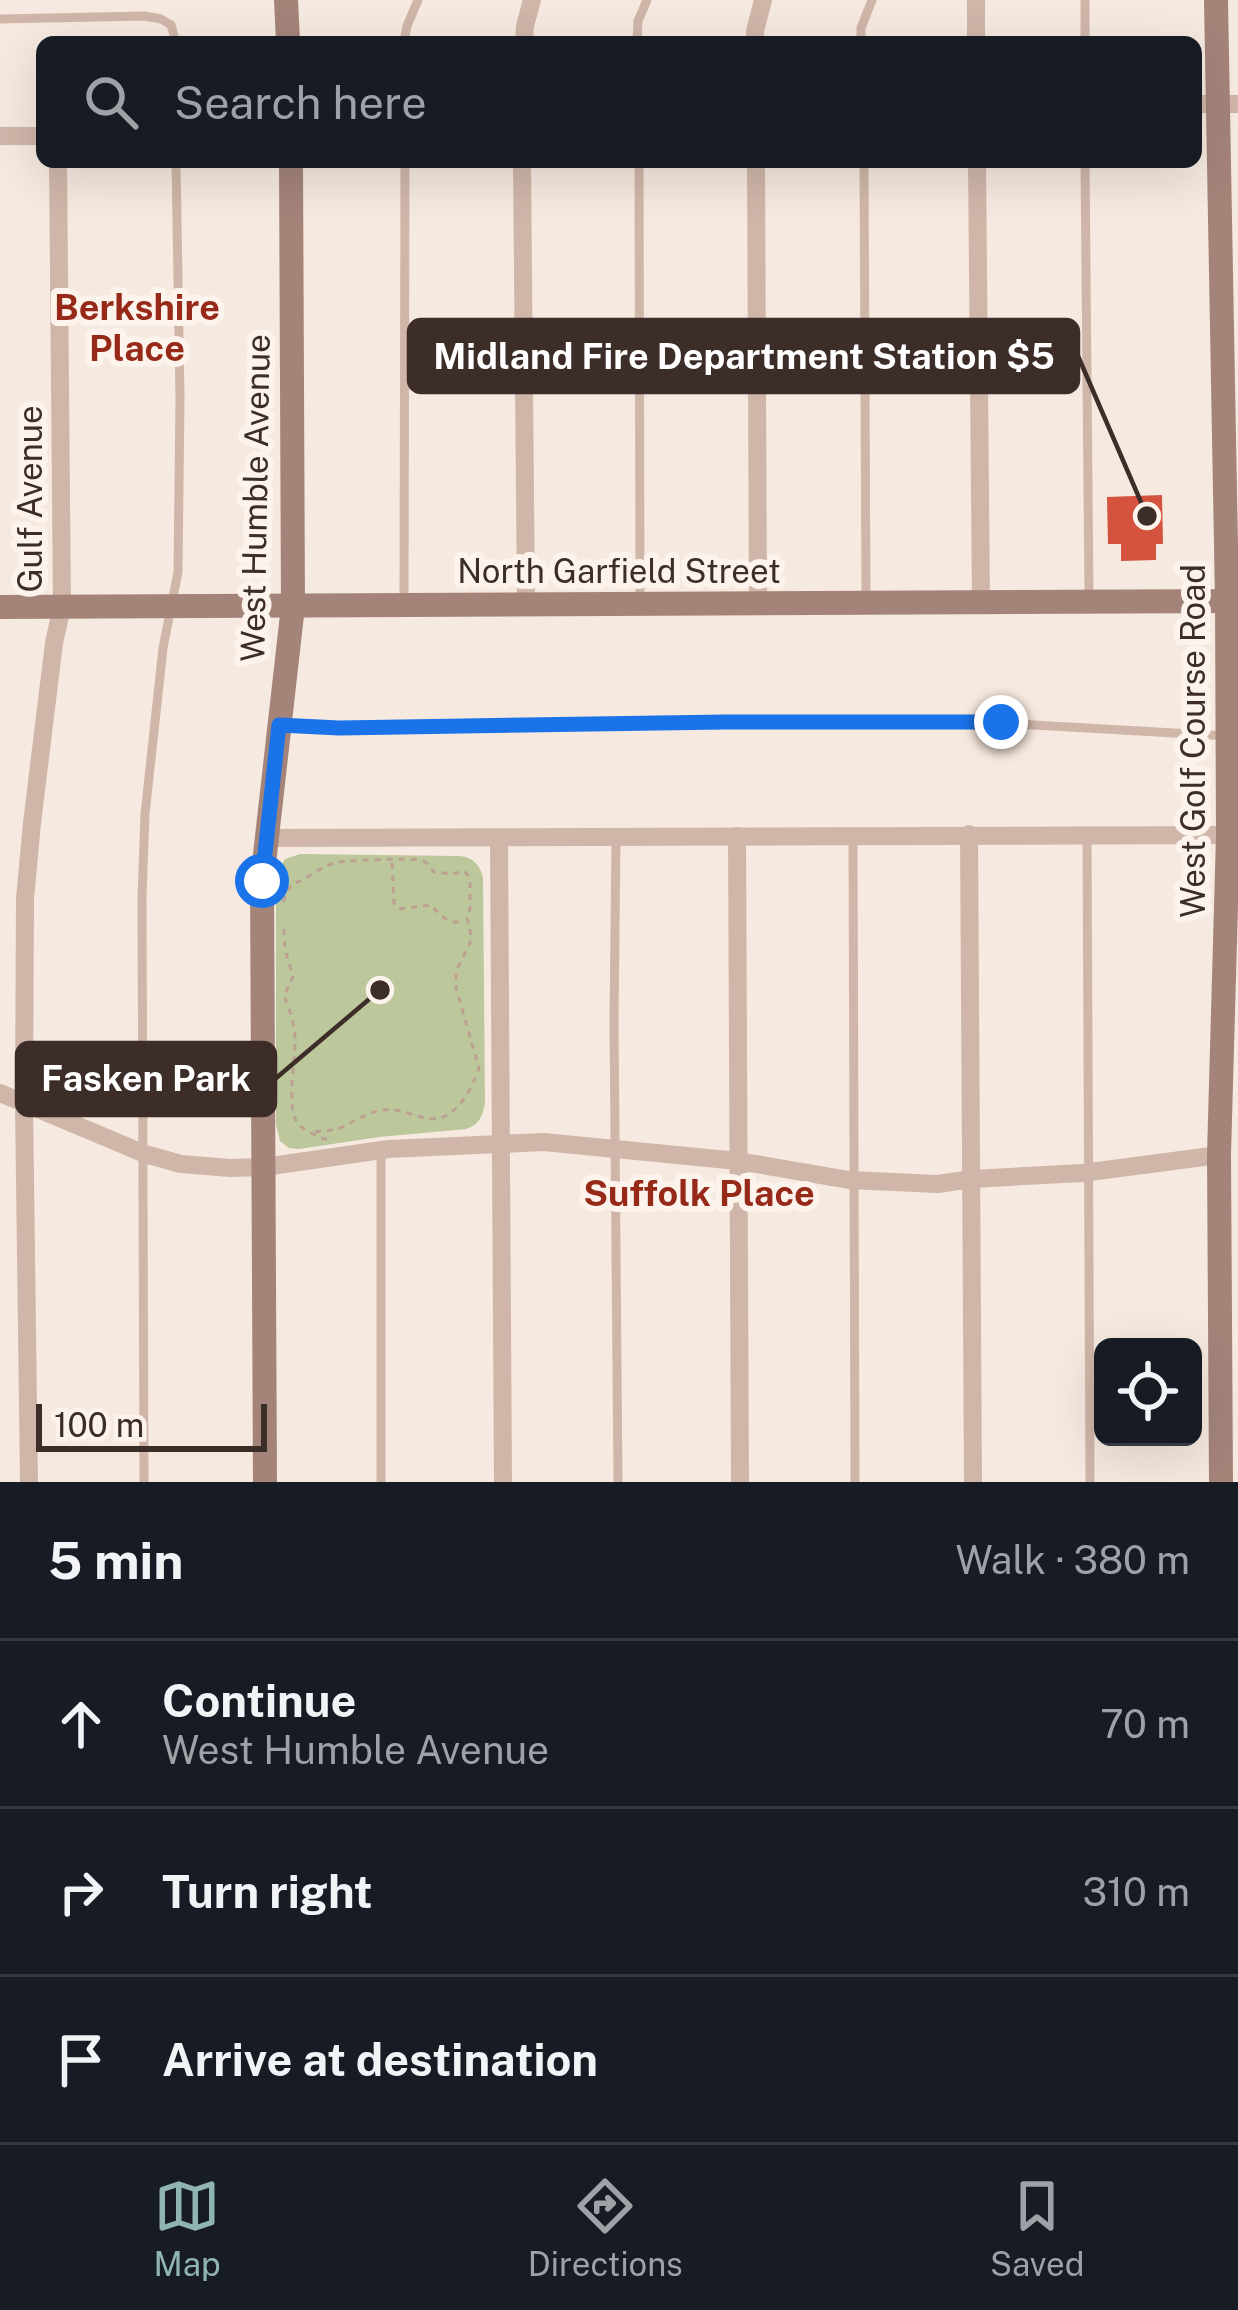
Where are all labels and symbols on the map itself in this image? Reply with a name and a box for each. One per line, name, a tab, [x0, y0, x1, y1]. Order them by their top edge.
district label: Berkshire Place	[54, 286, 220, 369]
callout: Midland Fire Department Station $5	[409, 320, 1078, 392]
street label: West Humble Avenue	[233, 334, 277, 662]
text: Midland Fire Department Station $5	[433, 335, 1055, 377]
street label: Gulf Avenue	[11, 405, 49, 593]
street label: North Garfield Street	[457, 552, 781, 590]
street label: West Golf Course Road	[1174, 564, 1212, 918]
route end	[974, 695, 1028, 749]
route start	[235, 854, 289, 908]
callout: Fasken Park	[17, 1043, 275, 1115]
text: Fasken Park	[41, 1057, 251, 1099]
district label: Suffolk Place	[583, 1172, 815, 1214]
scale bar	[36, 1398, 267, 1451]

